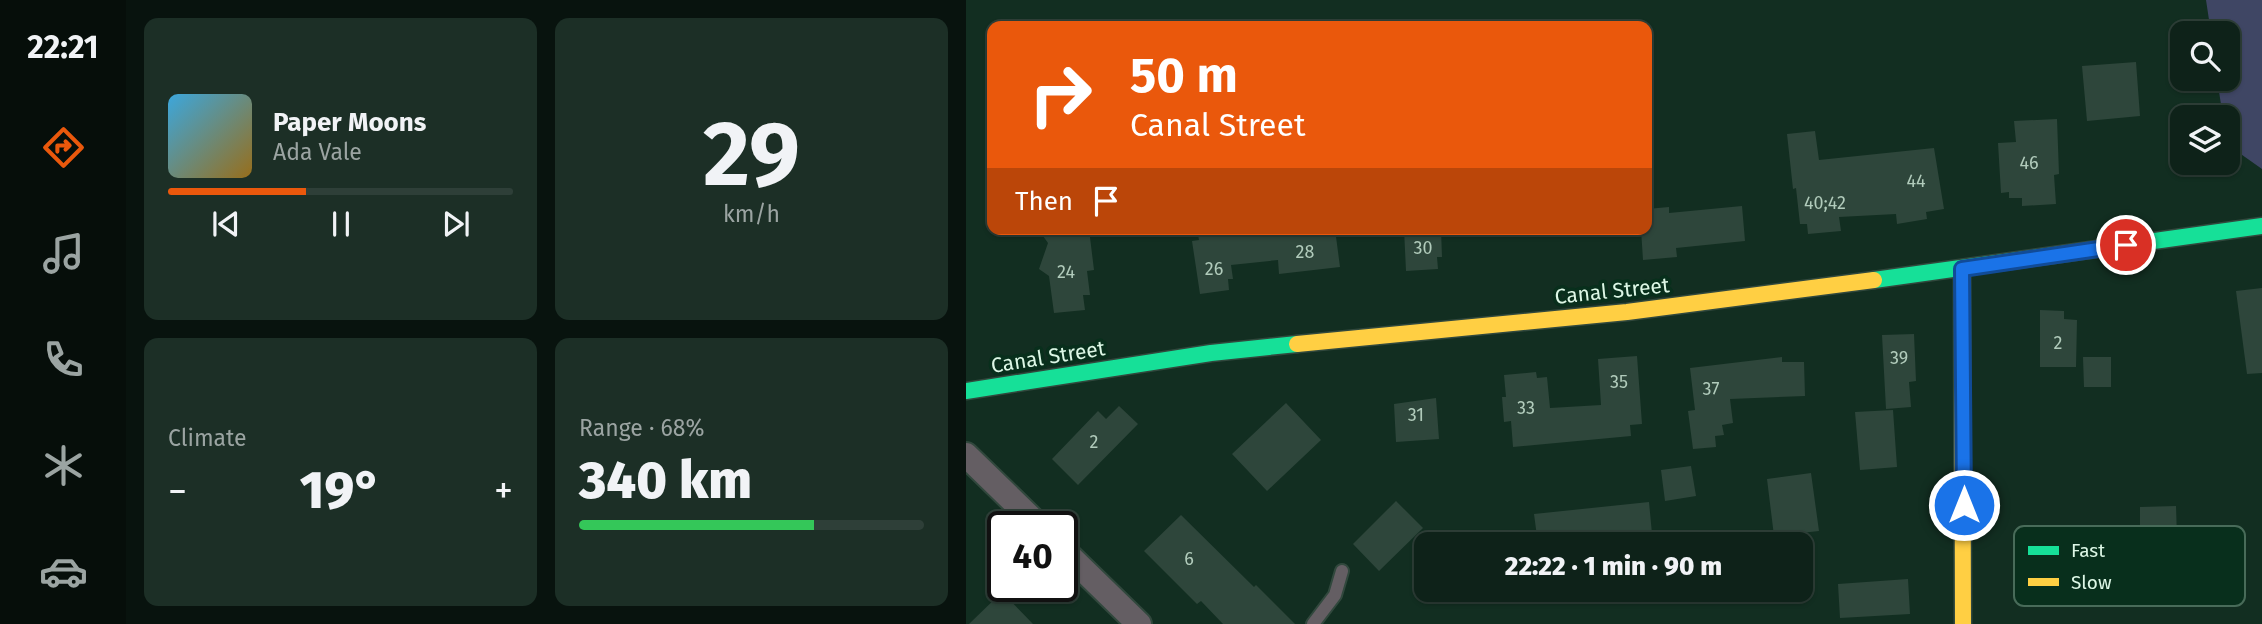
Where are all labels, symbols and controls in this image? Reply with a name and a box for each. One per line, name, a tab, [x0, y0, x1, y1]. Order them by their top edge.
map controls	[2170, 21, 2240, 175]
button: search	[2170, 21, 2240, 91]
text: 22:21	[27, 28, 99, 66]
text: 50 m	[1130, 46, 1238, 105]
icon: right	[1015, 49, 1106, 140]
text: 29	[703, 100, 800, 209]
button: layers	[2170, 105, 2240, 175]
text: Canal Street	[1130, 106, 1306, 144]
text: Paper Moons	[273, 107, 426, 138]
icon: directions	[39, 123, 88, 172]
text: Ada Vale	[273, 138, 362, 166]
house number: 46	[2019, 152, 2039, 174]
house number: 44	[1906, 170, 1926, 192]
icon: arrive	[1087, 182, 1125, 220]
text: Then	[1015, 186, 1073, 217]
house number: 40;42	[1804, 192, 1846, 214]
text: km/h	[723, 200, 780, 228]
icon: previous	[207, 205, 245, 243]
icon: pause	[322, 205, 360, 243]
icon: next	[437, 205, 475, 243]
pin	[2096, 215, 2156, 275]
icon: arrive	[2107, 226, 2145, 264]
icon: music	[39, 229, 88, 278]
house number: 30	[1413, 237, 1433, 259]
house number: 28	[1296, 241, 1314, 263]
house number: 26	[1205, 258, 1223, 280]
house number: 24	[1057, 261, 1075, 283]
street label: Canal Street	[1553, 272, 1671, 310]
house number: 2	[2054, 332, 2063, 354]
icon: phone	[39, 335, 88, 384]
street label: Canal Street	[989, 335, 1107, 379]
house number: 39	[1890, 347, 1908, 369]
house number: 35	[1610, 371, 1628, 393]
house number: 37	[1703, 378, 1719, 400]
house number: 33	[1517, 397, 1535, 419]
house number: 31	[1408, 404, 1424, 426]
text: Range · 68%	[579, 414, 704, 442]
text: Climate	[168, 424, 247, 452]
house number: 2	[1090, 431, 1099, 453]
icon: climate	[39, 441, 88, 490]
text: 340 km	[579, 449, 752, 512]
text: 19°	[300, 459, 381, 522]
text: −	[168, 468, 187, 514]
text: +	[494, 468, 513, 514]
position arrow	[1927, 468, 2001, 542]
speed limit sign: 40	[987, 511, 1078, 602]
legend	[2014, 526, 2245, 606]
text: Fast	[2071, 539, 2105, 562]
icon: car	[39, 547, 88, 596]
house number: 6	[1184, 548, 1194, 570]
text: 22:22 · 1 min · 90 m	[1505, 551, 1722, 582]
text: Slow	[2071, 571, 2112, 594]

